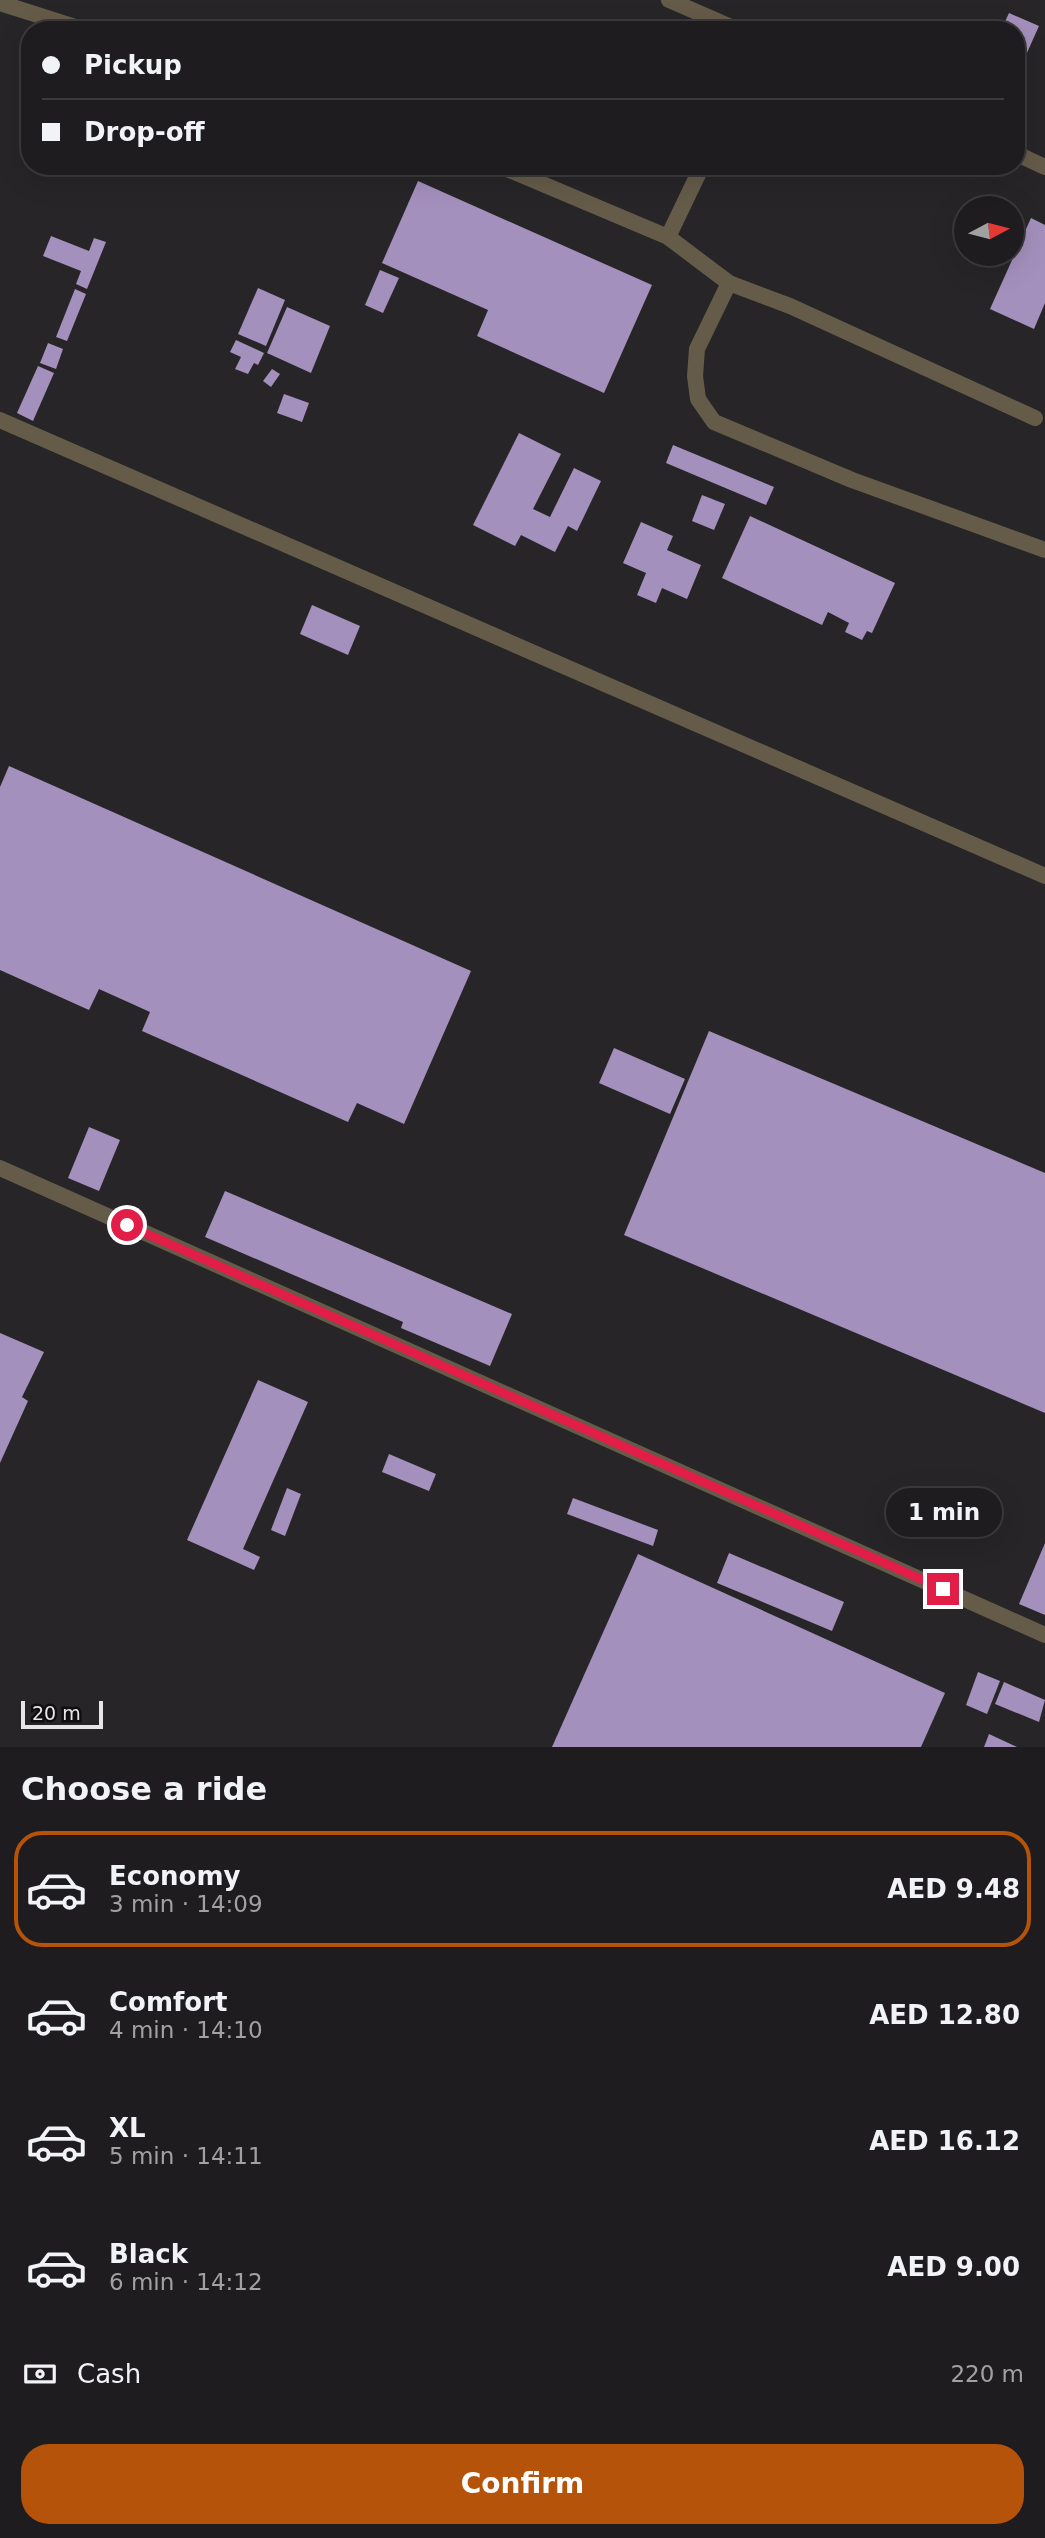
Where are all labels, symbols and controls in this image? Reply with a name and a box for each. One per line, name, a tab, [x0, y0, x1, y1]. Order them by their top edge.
text: Pickup	[84, 50, 182, 80]
text: Drop-off	[84, 117, 205, 147]
north arrow	[954, 196, 1024, 266]
map controls	[954, 196, 1024, 266]
route start	[111, 1209, 143, 1241]
callout: 1 min	[885, 1488, 1001, 1536]
text: 1 min	[908, 1499, 980, 1525]
route end	[927, 1573, 959, 1605]
scale bar	[21, 1698, 103, 1730]
text: 20 m	[32, 1702, 81, 1724]
text: Choose a ride	[21, 1770, 267, 1808]
icon: car	[25, 1858, 88, 1921]
text: Economy	[109, 1861, 240, 1891]
text: AED 9.48	[887, 1874, 1020, 1904]
text: 3 min · 14:09	[109, 1891, 263, 1917]
icon: car	[25, 1984, 88, 2047]
text: Comfort	[109, 1987, 227, 2017]
text: AED 12.80	[869, 2000, 1020, 2030]
text: 4 min · 14:10	[109, 2017, 263, 2043]
icon: car	[25, 2110, 88, 2173]
text: XL	[109, 2113, 146, 2143]
text: AED 16.12	[869, 2126, 1020, 2156]
text: 5 min · 14:11	[109, 2143, 263, 2169]
icon: car	[25, 2236, 88, 2299]
text: Black	[109, 2239, 188, 2269]
text: AED 9.00	[887, 2252, 1020, 2282]
text: 6 min · 14:12	[109, 2269, 263, 2295]
icon: cash	[21, 2355, 59, 2393]
text: Cash	[77, 2359, 141, 2389]
text: 220 m	[950, 2361, 1024, 2387]
button: Confirm	[21, 2444, 1024, 2524]

